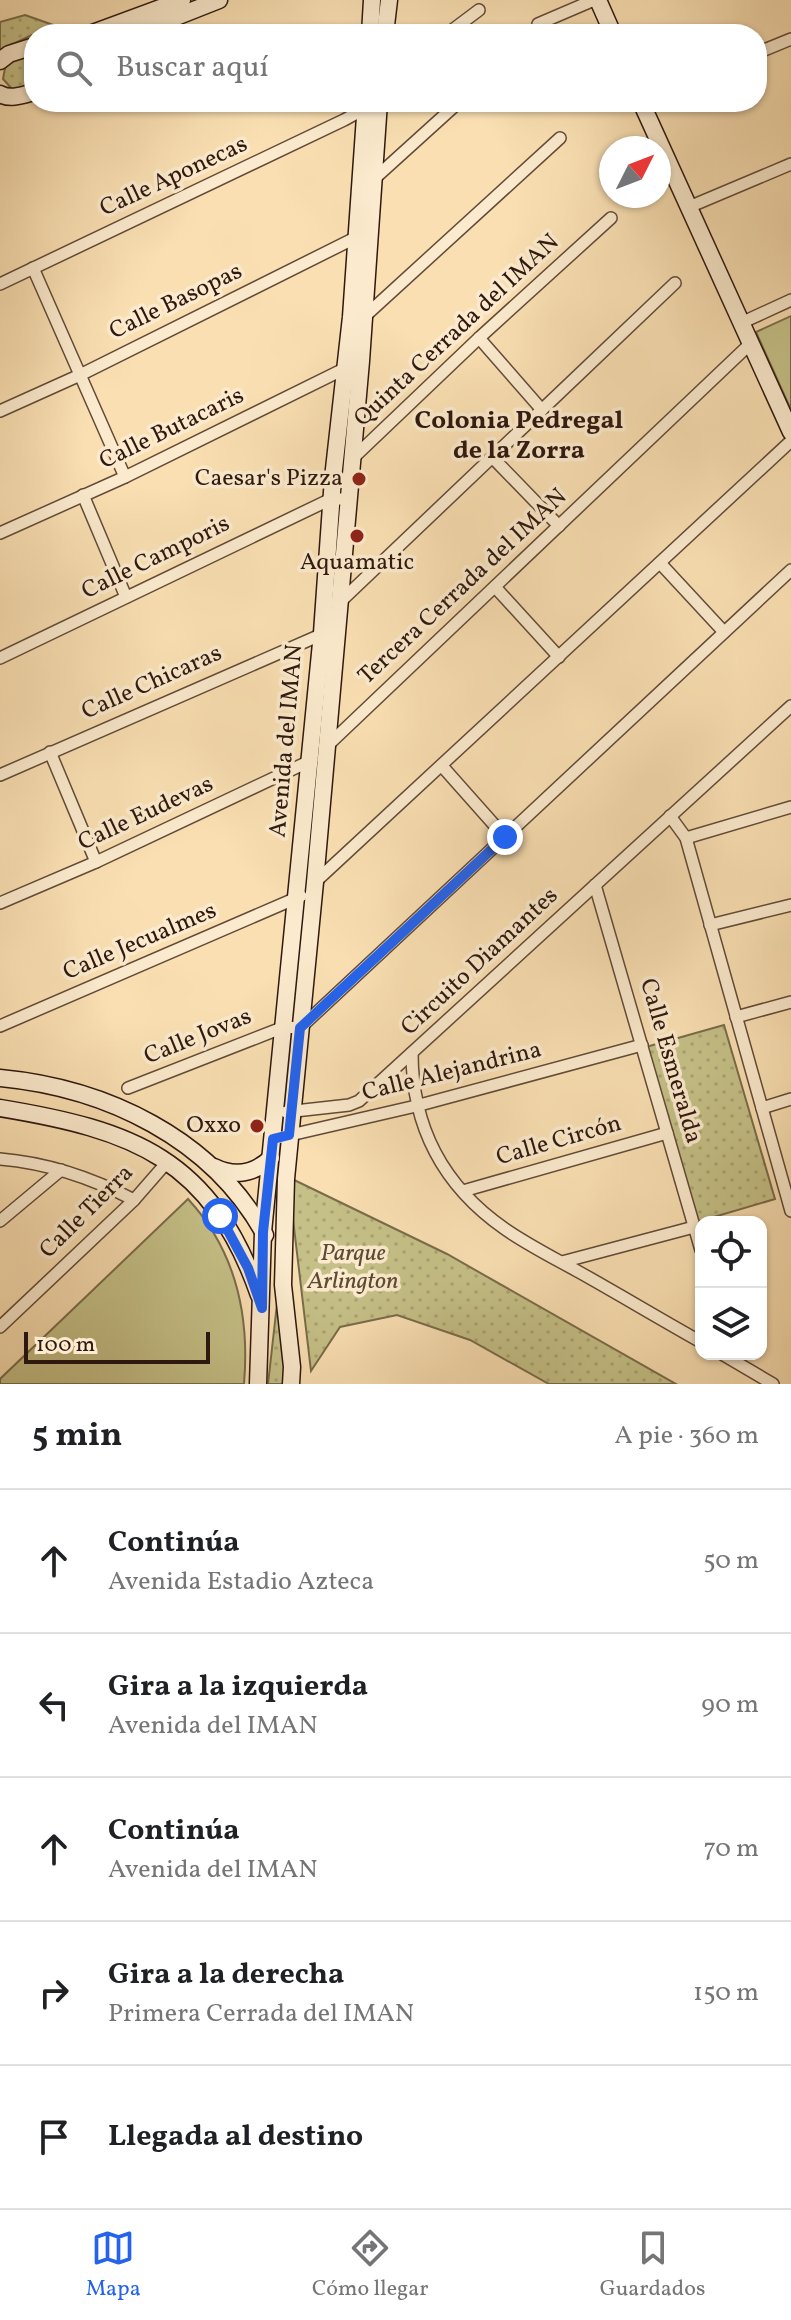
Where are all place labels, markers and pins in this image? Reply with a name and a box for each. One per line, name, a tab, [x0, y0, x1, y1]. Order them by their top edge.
place label: Caesar's Pizza	[195, 462, 343, 496]
marker: Caesar's Pizza	[350, 470, 368, 488]
marker: Aquamatic	[348, 527, 366, 545]
place label: Aquamatic	[300, 546, 414, 580]
place label: Oxxo	[186, 1109, 241, 1143]
marker: Oxxo	[248, 1117, 266, 1135]

